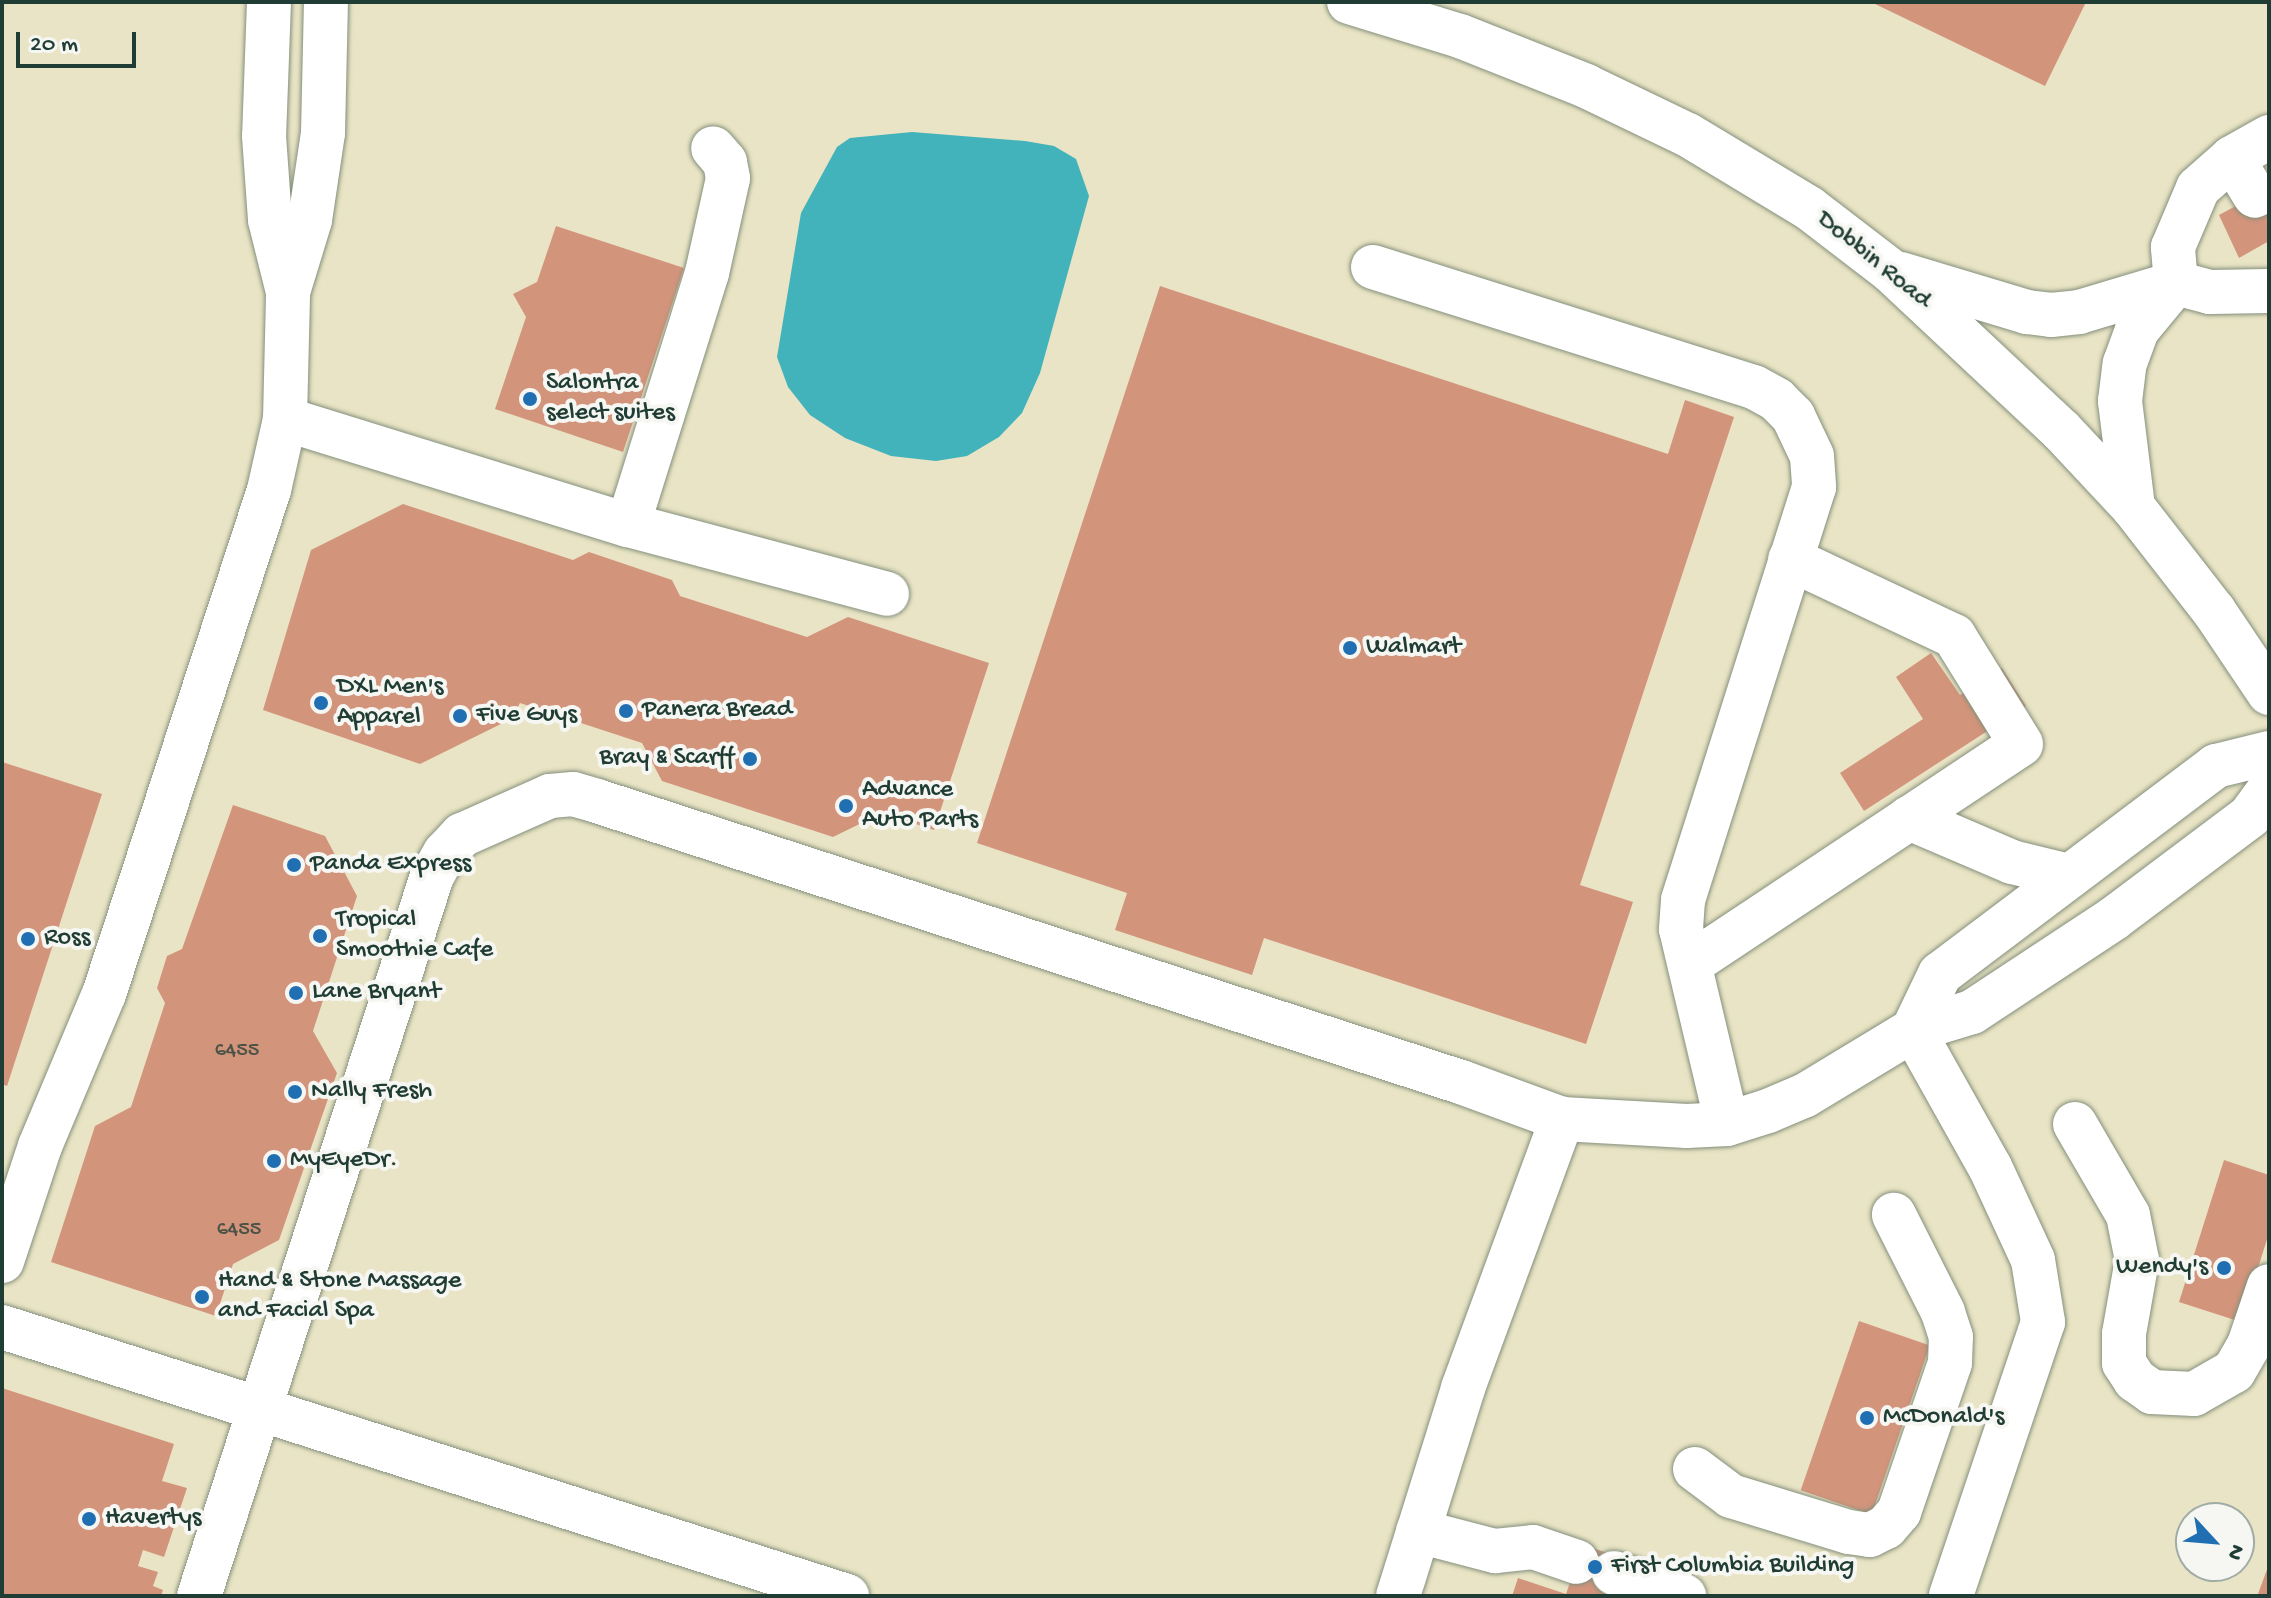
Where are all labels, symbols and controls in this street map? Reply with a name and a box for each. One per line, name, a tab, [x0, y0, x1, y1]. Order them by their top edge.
scale bar	[20, 16, 140, 66]
text: 20 m	[30, 31, 78, 60]
street label: Dobbin Road	[1809, 205, 1937, 317]
place label: Salontra select suites	[546, 368, 675, 430]
marker: Salontra select suites	[521, 390, 539, 408]
place label: Walmart	[1366, 632, 1461, 664]
marker: Walmart	[1341, 639, 1359, 657]
place label: DXL Men's Apparel	[337, 672, 443, 734]
marker: DXL Men's Apparel	[312, 694, 330, 712]
place label: Panera Bread	[642, 695, 792, 727]
place label: Five Guys	[476, 700, 577, 732]
marker: Panera Bread	[617, 702, 635, 720]
marker: Five Guys	[451, 707, 469, 725]
place label: Bray & Scarff	[600, 743, 734, 775]
marker: Bray & Scarff	[741, 750, 759, 768]
place label: Advance Auto Parts	[862, 775, 978, 836]
marker: Advance Auto Parts	[837, 797, 855, 815]
place label: Panda Express	[310, 849, 471, 881]
marker: Panda Express	[285, 856, 303, 874]
place label: Tropical Smoothie Cafe	[336, 905, 493, 966]
place label: Ross	[44, 923, 90, 955]
marker: Tropical Smoothie Cafe	[311, 927, 329, 945]
marker: Ross	[19, 930, 37, 948]
place label: Lane Bryant	[312, 977, 441, 1009]
marker: Lane Bryant	[287, 984, 305, 1002]
house number: 6455	[215, 1039, 259, 1065]
place label: Nally Fresh	[311, 1076, 432, 1108]
marker: Nally Fresh	[286, 1083, 304, 1101]
place label: MyEyeDr.	[290, 1145, 398, 1177]
marker: MyEyeDr.	[265, 1152, 283, 1170]
house number: 6455	[217, 1218, 261, 1244]
place label: Wendy's	[2116, 1252, 2208, 1284]
marker: Wendy's	[2215, 1259, 2233, 1277]
place label: Hand & Stone Massage and Facial Spa	[218, 1266, 462, 1328]
marker: Hand & Stone Massage and Facial Spa	[193, 1288, 211, 1306]
place label: McDonald's	[1883, 1402, 2004, 1434]
marker: McDonald's	[1858, 1409, 1876, 1427]
north arrow	[2175, 1502, 2255, 1582]
place label: Havertys	[105, 1503, 201, 1535]
marker: Havertys	[80, 1510, 98, 1528]
text: N	[2220, 1539, 2250, 1564]
place label: First Columbia Building	[1611, 1551, 1854, 1583]
marker: First Columbia Building	[1586, 1558, 1604, 1576]

